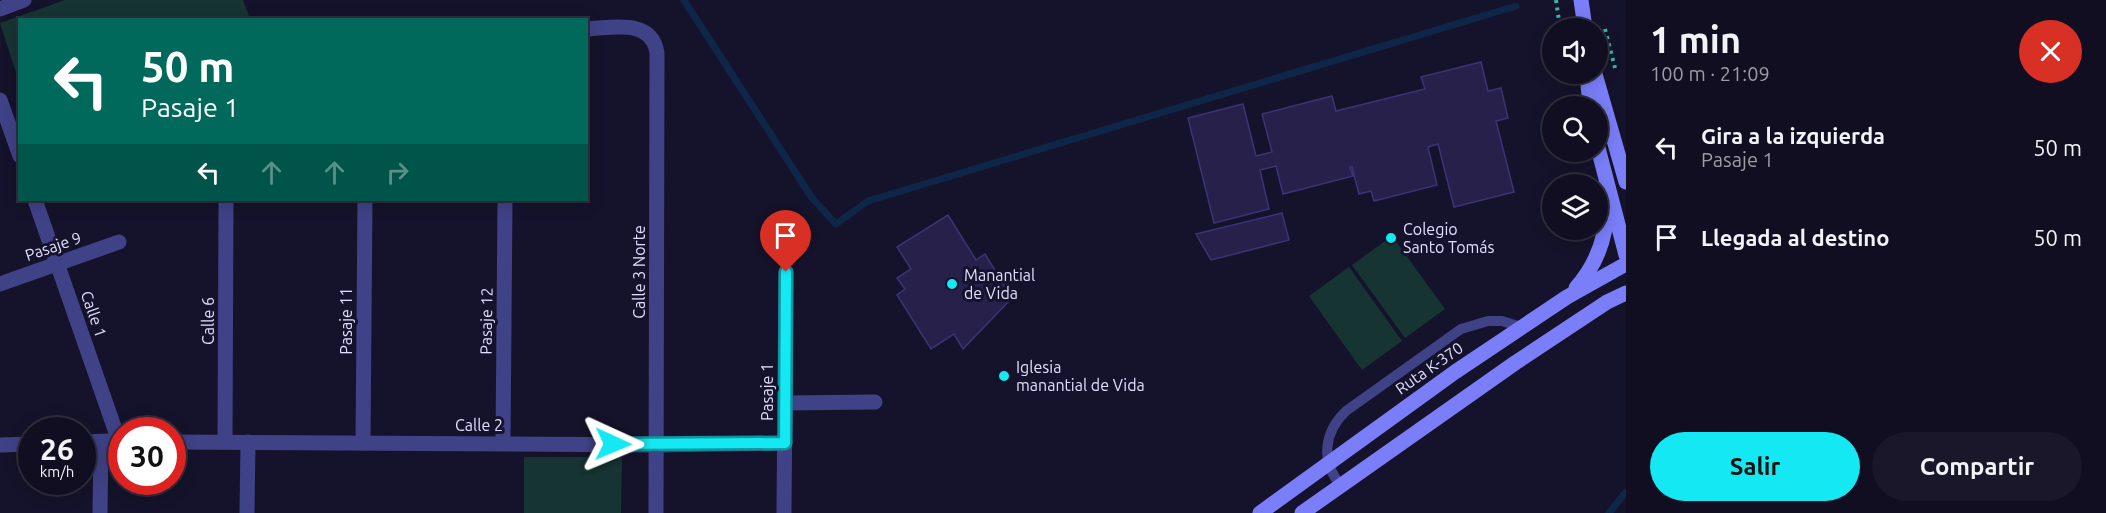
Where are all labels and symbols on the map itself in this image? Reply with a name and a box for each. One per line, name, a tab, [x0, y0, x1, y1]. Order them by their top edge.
pin	[760, 210, 811, 272]
place label: Colegio Santo Tomás	[1403, 220, 1495, 256]
street label: Calle 3 Norte	[630, 225, 648, 319]
street label: Pasaje 9	[23, 228, 83, 264]
marker: Colegio Santo Tomás	[1384, 231, 1398, 245]
place label: Manantial de Vida	[964, 266, 1035, 302]
marker: Manantial de Vida	[945, 277, 959, 291]
street label: Pasaje 11	[337, 287, 355, 355]
street label: Pasaje 12	[476, 287, 496, 355]
street label: Calle 1	[78, 288, 110, 340]
street label: Calle 6	[199, 297, 217, 345]
street label: Ruta K-370	[1392, 338, 1466, 398]
place label: Iglesia manantial de Vida	[1016, 358, 1145, 394]
street label: Pasaje 1	[758, 363, 776, 421]
marker: Iglesia manantial de Vida	[997, 369, 1011, 383]
position arrow	[581, 412, 645, 476]
street label: Calle 2	[455, 416, 503, 434]
speed limit sign: 30	[108, 417, 186, 495]

